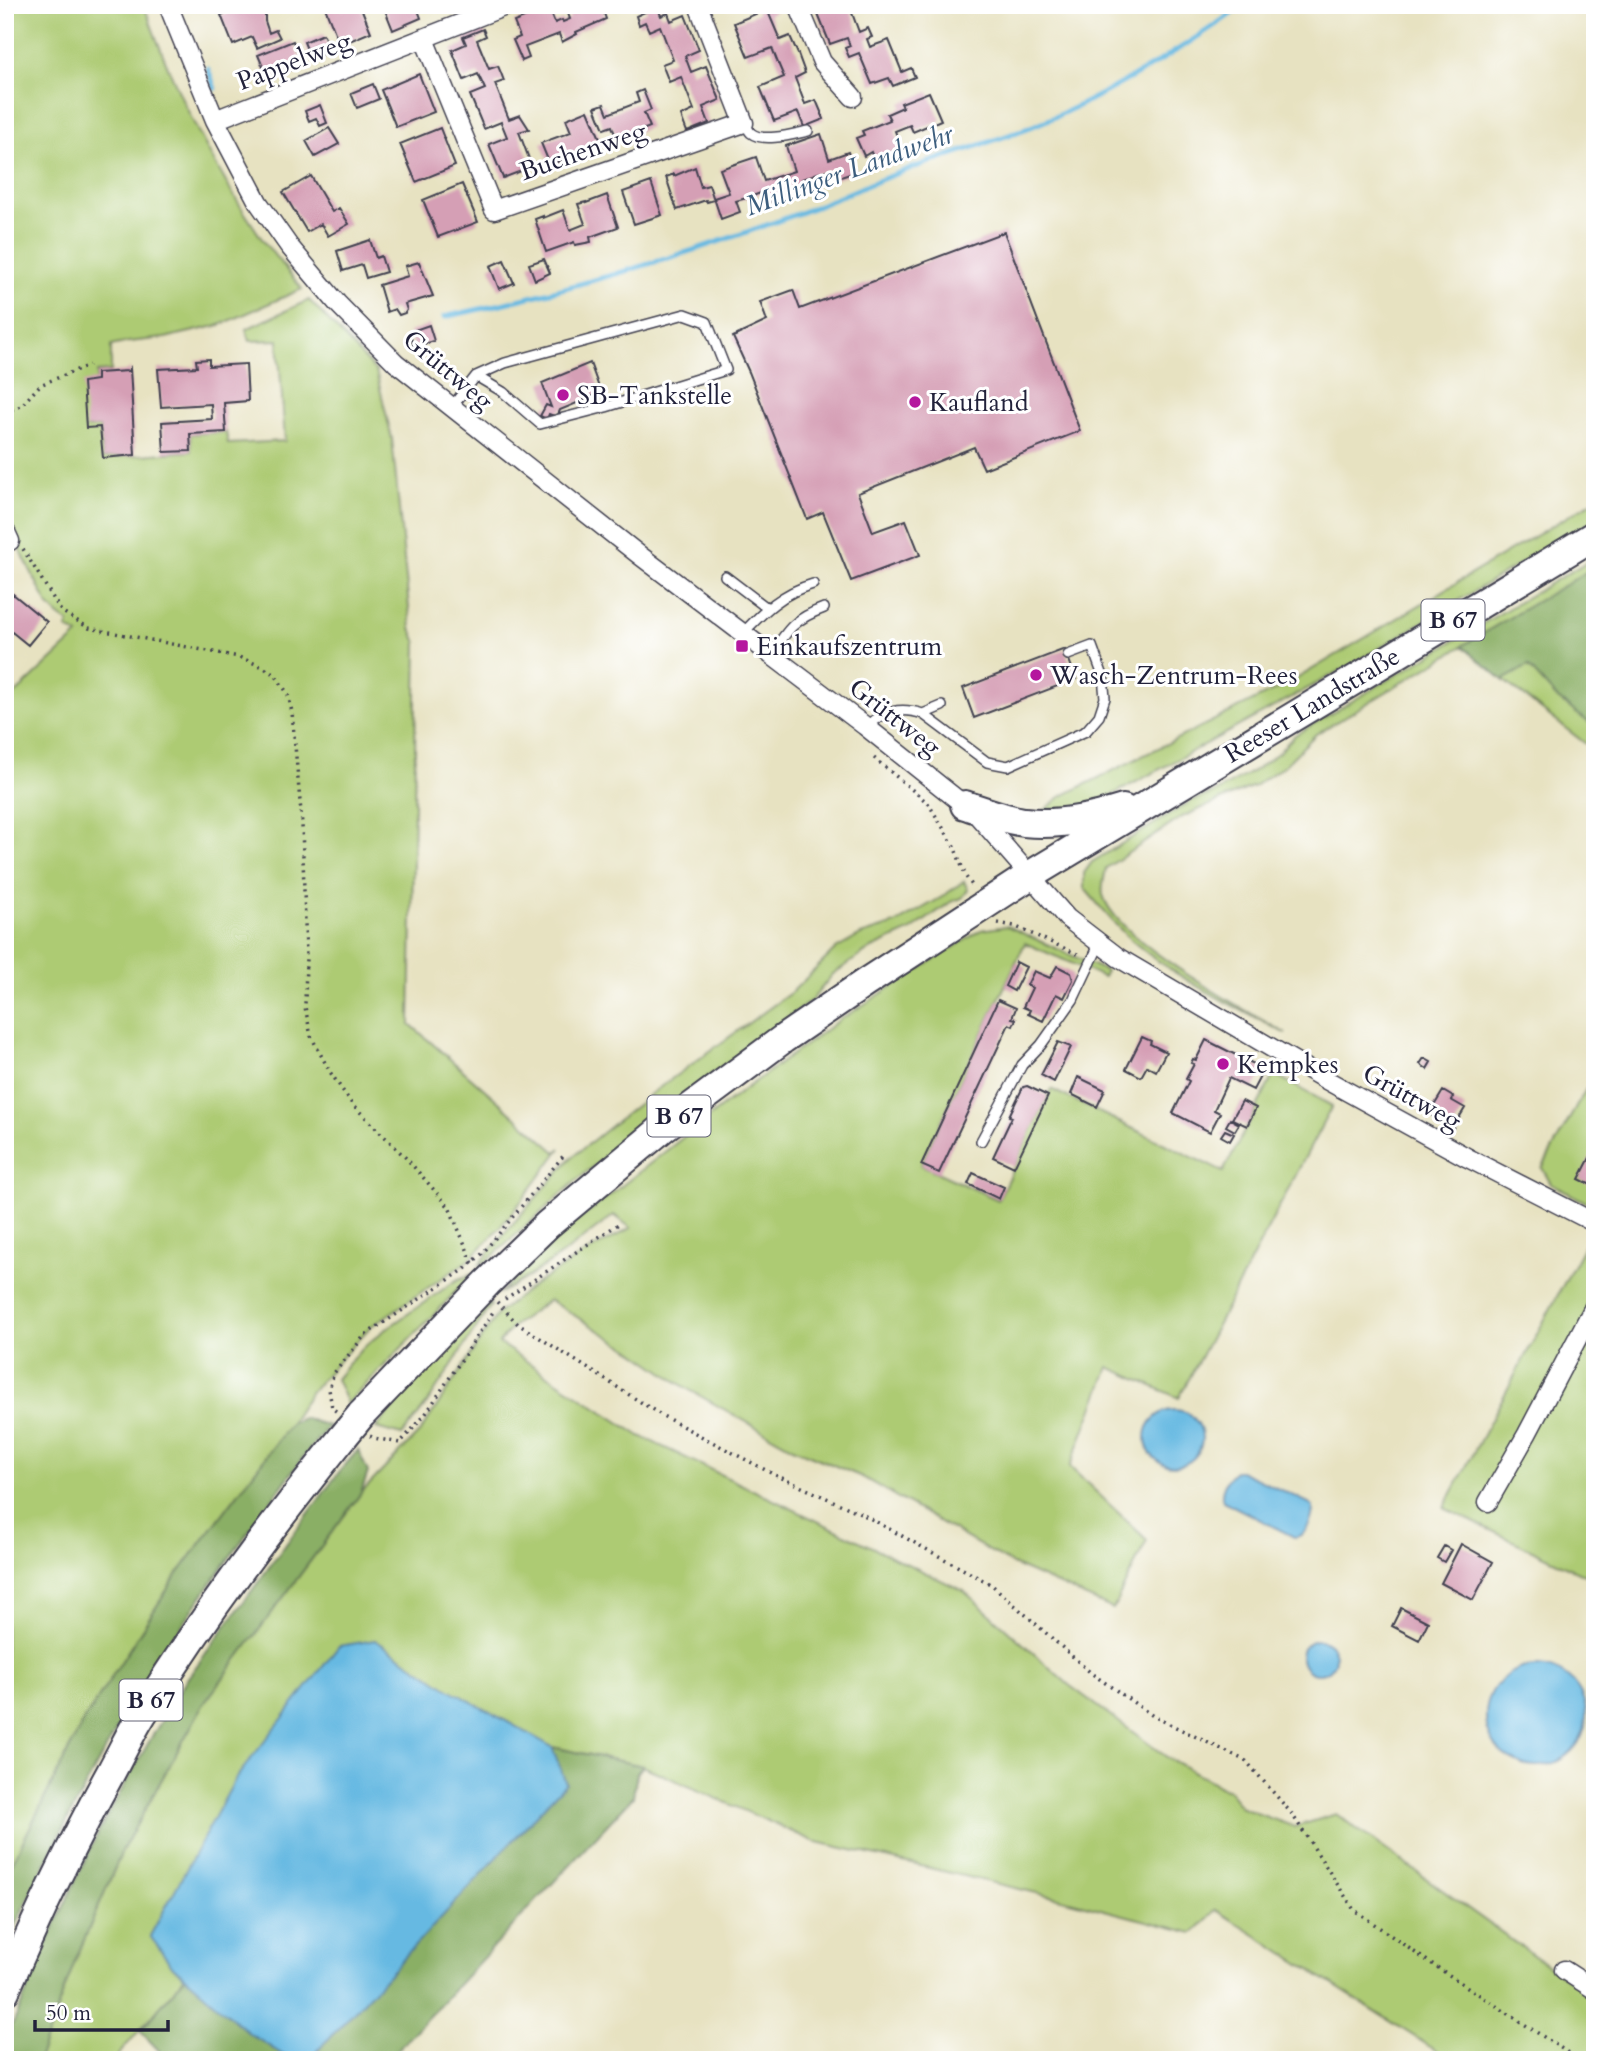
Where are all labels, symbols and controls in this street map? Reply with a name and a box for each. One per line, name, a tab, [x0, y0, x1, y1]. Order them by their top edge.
street label: Pappelweg	[232, 23, 357, 99]
street label: Buchenweg	[515, 113, 651, 189]
water label: Millinger Landwehr	[740, 114, 959, 225]
street label: Grüttweg	[395, 322, 501, 418]
place label: SB-Tankstelle	[577, 378, 732, 413]
place label: Kaufland	[929, 385, 1029, 420]
marker: SB-Tankstelle	[555, 387, 571, 403]
marker: Kaufland	[907, 394, 923, 410]
road number: B 67	[1422, 600, 1484, 640]
place label: Einkaufszentrum	[756, 629, 942, 664]
marker: Einkaufszentrum	[734, 638, 750, 654]
street label: Reeser Landstraße	[1218, 639, 1406, 771]
place label: Wasch-Zentrum-Rees	[1049, 658, 1297, 693]
marker: Wasch-Zentrum-Rees	[1028, 667, 1044, 683]
street label: Grüttweg	[842, 670, 949, 764]
place label: Kempkes	[1237, 1047, 1338, 1082]
marker: Kempkes	[1215, 1056, 1231, 1072]
street label: Grüttweg	[1356, 1056, 1468, 1139]
road number: B 67	[648, 1096, 710, 1136]
road number: B 67	[120, 1680, 182, 1720]
scale bar	[35, 1988, 168, 2032]
text: 50 m	[46, 1999, 91, 2028]

